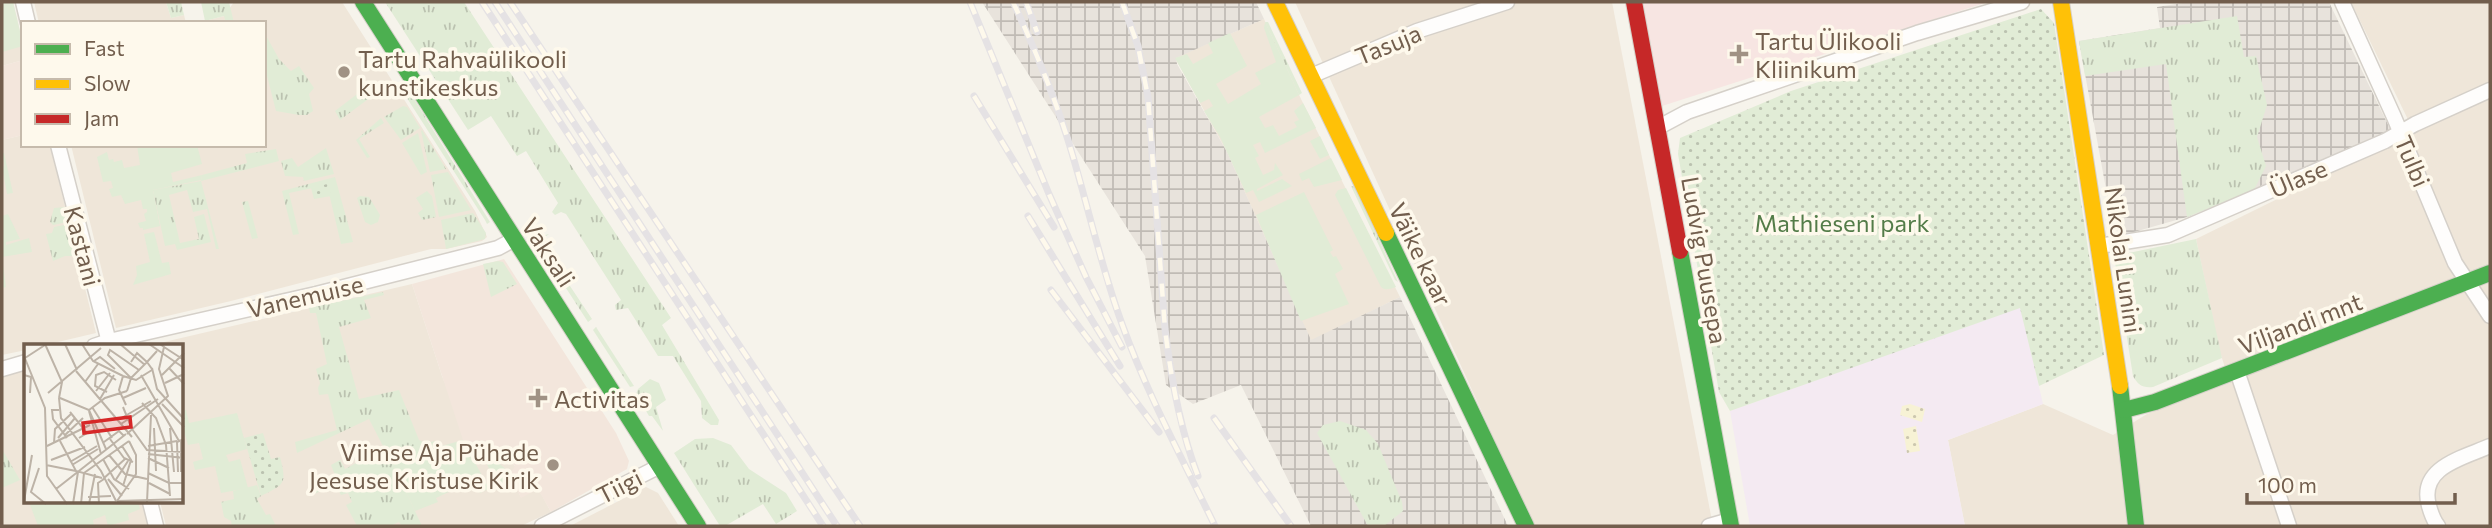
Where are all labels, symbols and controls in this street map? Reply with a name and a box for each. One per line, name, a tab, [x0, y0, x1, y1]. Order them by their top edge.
street label: Tasuja	[1351, 18, 1425, 70]
legend	[21, 21, 266, 147]
place label: Tartu Ülikooli Kliinikum	[1755, 26, 1902, 83]
text: Fast	[84, 35, 125, 60]
place label: Tartu Rahvaülikooli kunstikeskus	[358, 44, 567, 101]
marker: Tartu Ülikooli Kliinikum	[1729, 44, 1749, 64]
marker: Tartu Rahvaülikooli kunstikeskus	[336, 64, 352, 80]
text: Slow	[84, 70, 131, 95]
text: Jam	[84, 105, 119, 130]
street label: Tulbi	[2389, 131, 2437, 191]
street label: Ülase	[2265, 153, 2331, 203]
street label: Ludvig Puusepa	[1676, 174, 1734, 346]
street label: Nikolai Lunini	[2099, 185, 2149, 335]
street label: Väike kaar	[1384, 198, 1459, 311]
street label: Kastani	[58, 203, 108, 289]
park label: Mathieseni park	[1754, 208, 1930, 237]
street label: Vaksali	[516, 212, 582, 292]
street label: Vanemuise	[244, 269, 366, 323]
street label: Viljandi mnt	[2234, 286, 2366, 360]
inset map	[24, 344, 184, 504]
place label: Activitas	[554, 384, 650, 413]
marker: Activitas	[528, 388, 548, 408]
place label: Viimse Aja Pühade Jeesuse Kristuse Kirik	[309, 437, 539, 494]
marker: Viimse Aja Pühade Jeesuse Kristuse Kirik	[545, 457, 561, 473]
street label: Tiigi	[592, 462, 646, 510]
scale bar	[2247, 462, 2455, 506]
text: 100 m	[2258, 472, 2317, 497]

